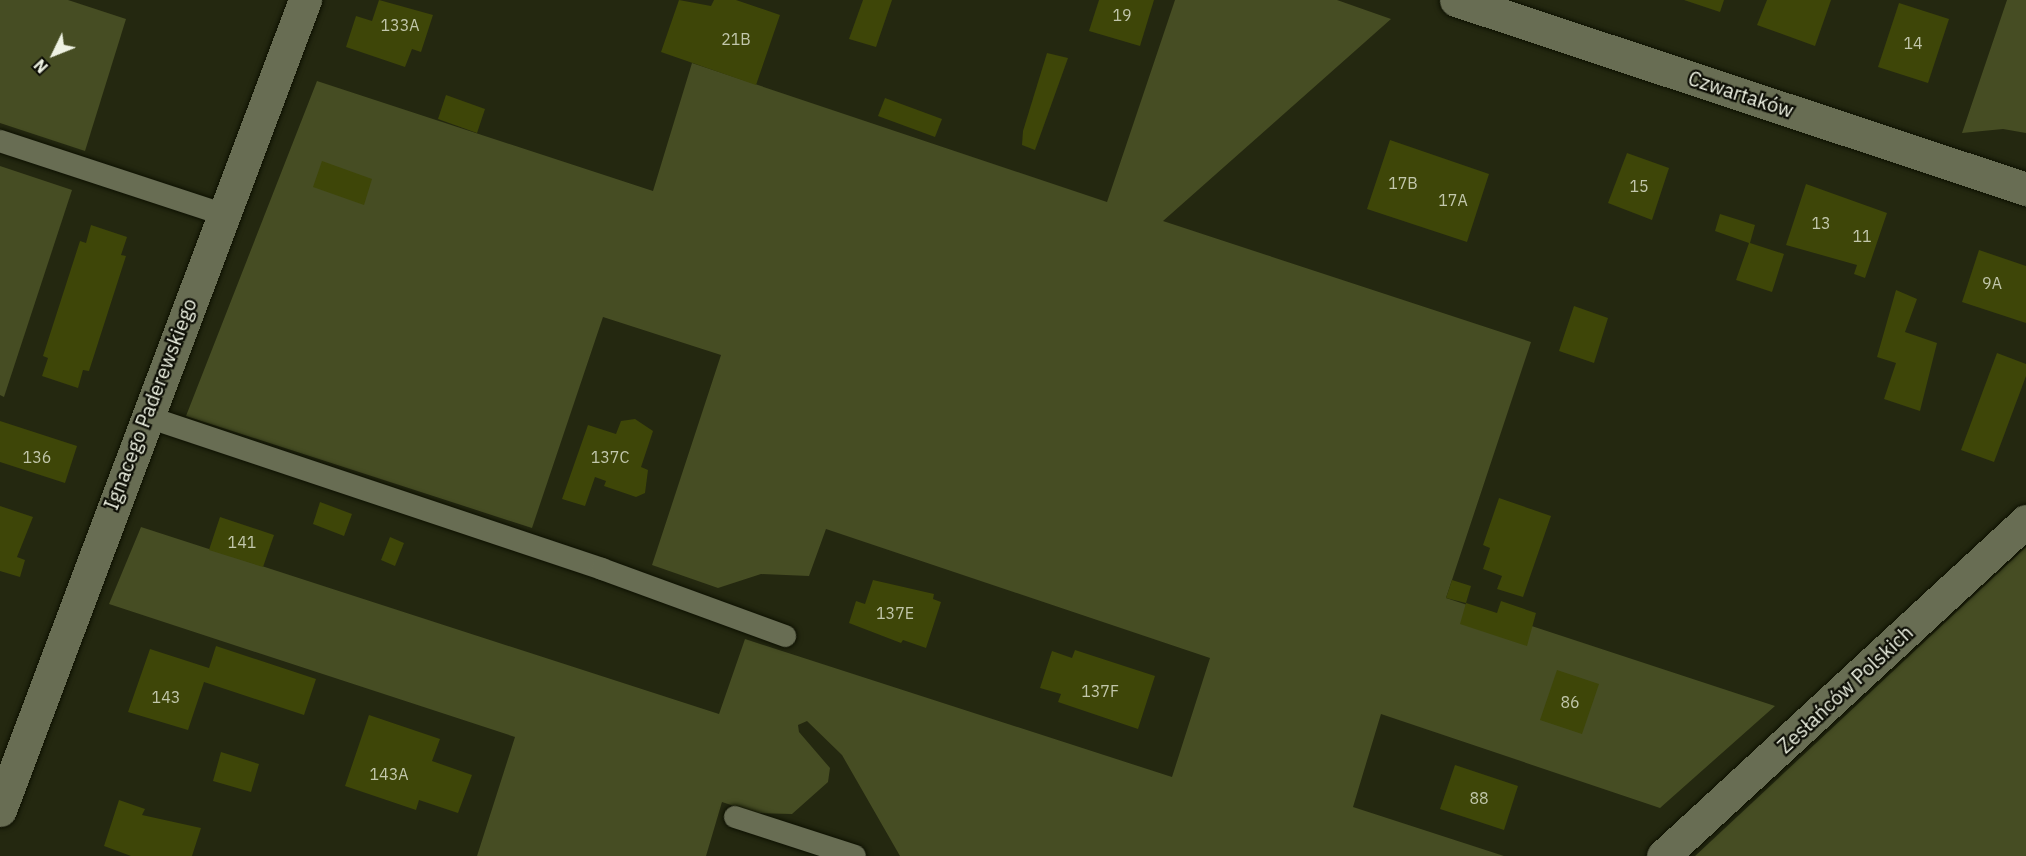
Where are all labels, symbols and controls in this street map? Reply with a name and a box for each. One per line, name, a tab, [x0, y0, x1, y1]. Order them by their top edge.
house number: 19	[1112, 5, 1132, 25]
house number: 133A	[380, 15, 420, 35]
north arrow	[24, 24, 84, 84]
house number: 21B	[721, 29, 751, 49]
house number: 14	[1903, 33, 1923, 53]
text: N	[30, 55, 52, 77]
street label: Czwartaków	[1685, 66, 1797, 122]
house number: 17B	[1388, 173, 1418, 193]
house number: 15	[1629, 176, 1649, 196]
house number: 17A	[1438, 190, 1468, 210]
house number: 13	[1811, 213, 1831, 233]
house number: 11	[1852, 226, 1872, 246]
house number: 9A	[1982, 273, 2002, 293]
street label: Ignacego Paderewskiego	[99, 295, 201, 513]
house number: 136	[23, 447, 51, 467]
house number: 137C	[591, 447, 629, 467]
house number: 141	[228, 532, 256, 552]
house number: 137E	[876, 603, 914, 623]
street label: Zesłańców Polskich	[1772, 620, 1918, 758]
house number: 137F	[1081, 681, 1119, 701]
house number: 143	[152, 687, 180, 707]
house number: 86	[1560, 692, 1580, 712]
house number: 143A	[369, 764, 409, 784]
house number: 88	[1469, 788, 1489, 808]

